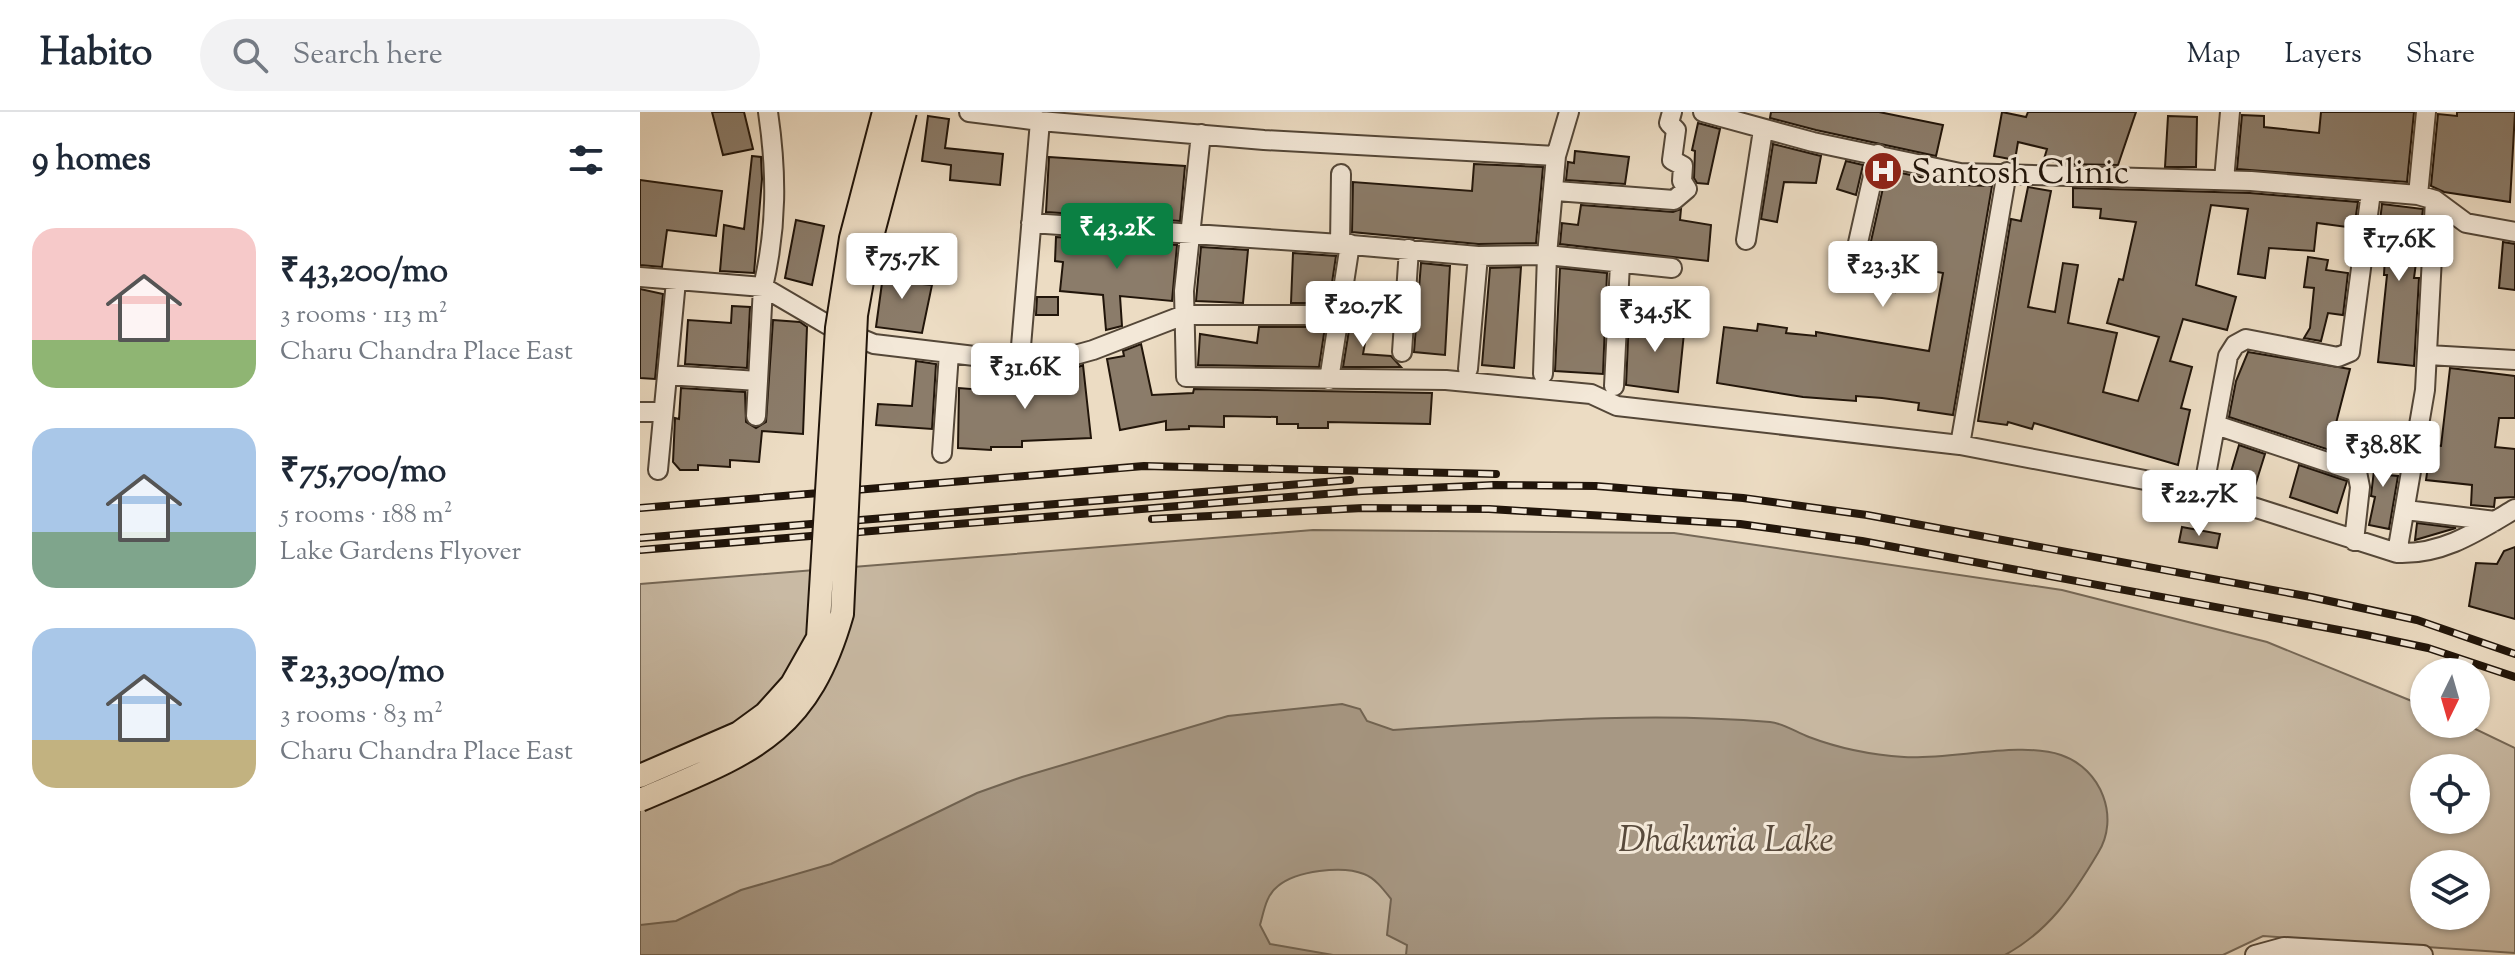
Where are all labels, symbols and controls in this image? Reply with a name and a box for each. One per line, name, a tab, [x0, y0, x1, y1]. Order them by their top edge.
search box	[200, 19, 760, 91]
text: Habito	[40, 28, 152, 82]
icon: search	[228, 33, 272, 77]
text: Search here	[292, 34, 443, 77]
text: Map	[2187, 35, 2240, 75]
text: Layers	[2284, 35, 2362, 75]
text: Share	[2406, 35, 2475, 75]
text: 9 homes	[32, 136, 151, 185]
icon: filters	[564, 138, 608, 182]
hospital icon: Santosh Clinic	[1862, 150, 1904, 192]
place label: Santosh Clinic	[1911, 150, 2129, 199]
pin: ₹43.2K	[1052, 203, 1182, 271]
text: ₹43.2K	[1079, 210, 1155, 247]
pin: ₹17.6K	[2334, 215, 2464, 283]
text: ₹17.6K	[2362, 222, 2436, 259]
pin: ₹75.7K	[837, 233, 967, 301]
text: ₹75.7K	[864, 240, 940, 277]
pin: ₹23.3K	[1818, 241, 1948, 309]
text: ₹43,200/mo	[280, 248, 448, 297]
text: ₹23.3K	[1846, 248, 1920, 285]
icon: home	[96, 260, 192, 356]
pin: ₹20.7K	[1298, 281, 1428, 349]
pin: ₹34.5K	[1590, 286, 1720, 354]
text: ₹20.7K	[1324, 288, 1402, 325]
text: ₹34.5K	[1619, 293, 1691, 330]
text: 3 rooms · 113 m²	[280, 297, 448, 334]
text: Charu Chandra Place East	[280, 334, 573, 371]
pin: ₹31.6K	[960, 343, 1090, 411]
text: ₹31.6K	[989, 350, 1061, 387]
pin: ₹38.8K	[2318, 421, 2448, 489]
text: ₹38.8K	[2345, 428, 2421, 465]
text: ₹75,700/mo	[280, 448, 446, 497]
icon: home	[96, 460, 192, 556]
pin: ₹22.7K	[2134, 470, 2264, 538]
text: ₹22.7K	[2160, 477, 2238, 514]
text: 5 rooms · 188 m²	[280, 497, 453, 534]
text: Lake Gardens Flyover	[280, 534, 521, 571]
text: ₹23,300/mo	[280, 648, 445, 697]
north arrow	[2410, 658, 2490, 738]
map controls	[2410, 658, 2490, 930]
icon: home	[96, 660, 192, 756]
text: 3 rooms · 83 m²	[280, 697, 443, 734]
text: Charu Chandra Place East	[280, 734, 573, 771]
button: locate	[2410, 754, 2490, 834]
water label: Dhakuria Lake	[1618, 816, 1834, 868]
button: layers	[2410, 850, 2490, 930]

